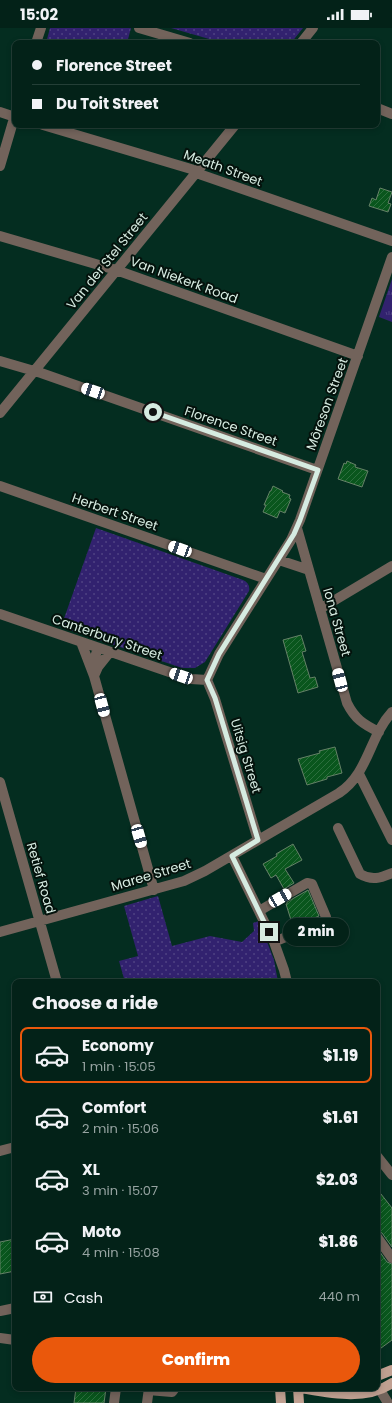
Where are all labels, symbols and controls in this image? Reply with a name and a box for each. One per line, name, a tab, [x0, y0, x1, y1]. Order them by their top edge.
text: 15:02	[20, 4, 58, 25]
text: Florence Street	[56, 55, 172, 76]
text: Du Toit Street	[56, 93, 159, 114]
street label: Meath Street	[181, 145, 265, 191]
street label: Van der Stel Street	[62, 208, 152, 313]
street label: Van Niekerk Road	[127, 252, 241, 308]
street label: Môreson Street	[301, 355, 353, 453]
car	[80, 381, 106, 401]
street label: Florence Street	[182, 401, 280, 451]
route start	[144, 403, 162, 421]
street label: Herbert Street	[69, 488, 161, 536]
car	[167, 539, 193, 559]
street label: Iona Street	[318, 586, 356, 659]
street label: Canterbury Street	[49, 609, 165, 665]
car	[168, 666, 194, 686]
car	[331, 667, 349, 693]
car	[93, 692, 111, 718]
street label: Uitsig Street	[226, 716, 266, 796]
car	[130, 823, 148, 849]
street label: Retief Road	[22, 840, 60, 916]
street label: Maree Street	[109, 854, 193, 896]
car	[267, 887, 293, 909]
callout: 2 min	[283, 918, 349, 946]
text: 2 min	[298, 922, 334, 941]
route end	[260, 923, 278, 941]
text: Choose a ride	[32, 990, 158, 1015]
text: Economy	[82, 1035, 154, 1056]
icon: car	[34, 1037, 70, 1073]
text: $1.19	[323, 1045, 358, 1066]
text: 1 min · 15:05	[82, 1057, 156, 1076]
text: Comfort	[82, 1097, 146, 1118]
icon: car	[34, 1099, 70, 1135]
text: $1.61	[322, 1107, 358, 1128]
text: 2 min · 15:06	[82, 1119, 159, 1138]
text: XL	[82, 1159, 100, 1180]
icon: car	[34, 1161, 70, 1197]
text: $2.03	[316, 1169, 358, 1190]
text: 3 min · 15:07	[82, 1181, 158, 1200]
text: Moto	[82, 1221, 121, 1242]
icon: car	[34, 1223, 70, 1259]
text: $1.86	[318, 1231, 358, 1252]
text: 4 min · 15:08	[82, 1243, 160, 1262]
icon: cash	[32, 1286, 54, 1308]
text: Cash	[64, 1287, 103, 1308]
text: 440 m	[319, 1287, 360, 1306]
button: Confirm	[32, 1337, 360, 1383]

